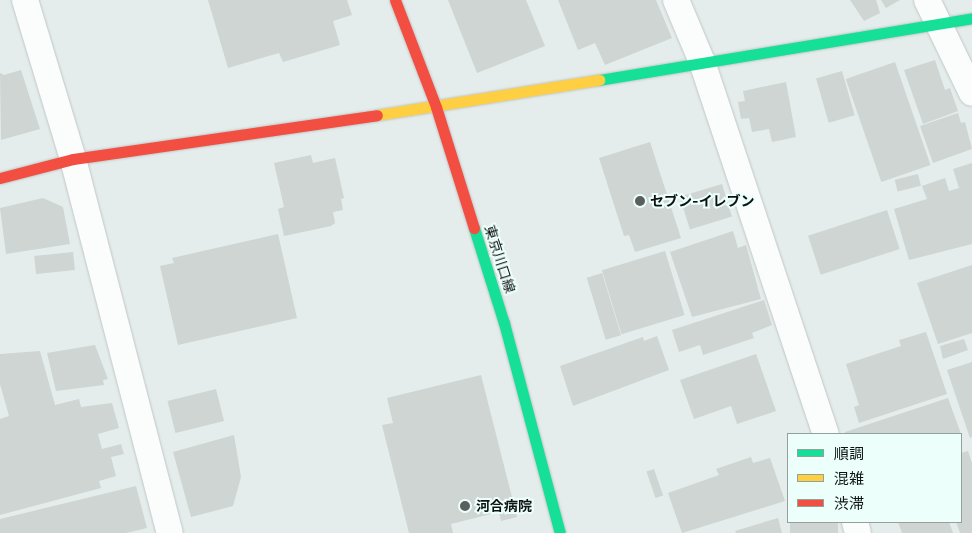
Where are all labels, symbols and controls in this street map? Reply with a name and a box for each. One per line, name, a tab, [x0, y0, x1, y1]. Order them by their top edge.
place label: セブン-イレブン	[650, 193, 755, 209]
marker: セブン-イレブン	[634, 195, 646, 207]
street label: 東京川口線	[481, 223, 519, 295]
legend	[787, 433, 962, 523]
text: 順調	[834, 444, 864, 463]
text: 混雑	[834, 469, 864, 488]
text: 渋滞	[834, 494, 864, 513]
place label: 河合病院	[476, 498, 532, 514]
marker: 河合病院	[458, 499, 472, 513]

